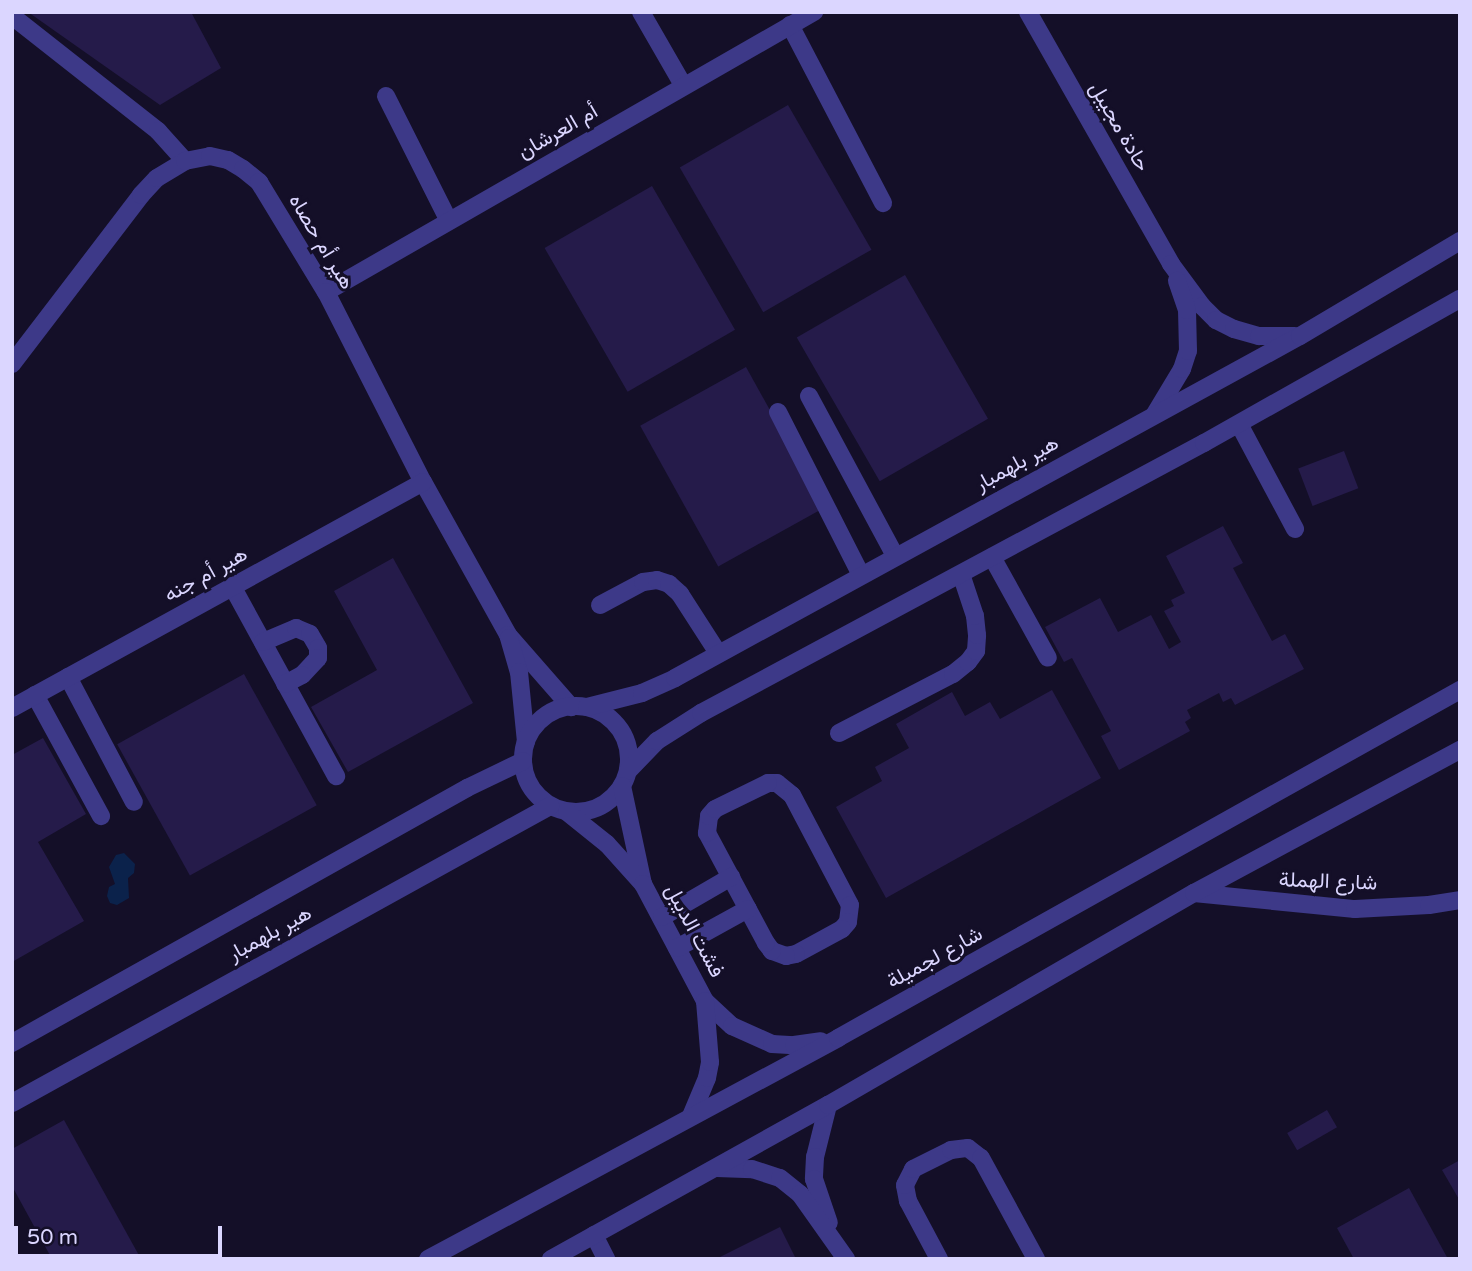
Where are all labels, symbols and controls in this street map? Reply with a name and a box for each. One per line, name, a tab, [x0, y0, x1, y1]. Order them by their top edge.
street label: حادة مجيبل	[1083, 78, 1155, 176]
street label: أم العرشان	[513, 99, 603, 165]
street label: هير أم حصاه	[283, 190, 359, 294]
street label: هير بلهمبار	[971, 431, 1063, 497]
street label: هير أم جنه	[160, 542, 252, 608]
street label: شارع الهملة	[1278, 868, 1378, 896]
street label: فشت الديبل	[659, 880, 729, 982]
street label: هير بلهمبار	[224, 901, 316, 967]
street label: شارع لجميلة	[883, 921, 987, 995]
scale bar	[18, 1212, 226, 1256]
text: 50 m	[27, 1225, 78, 1250]

